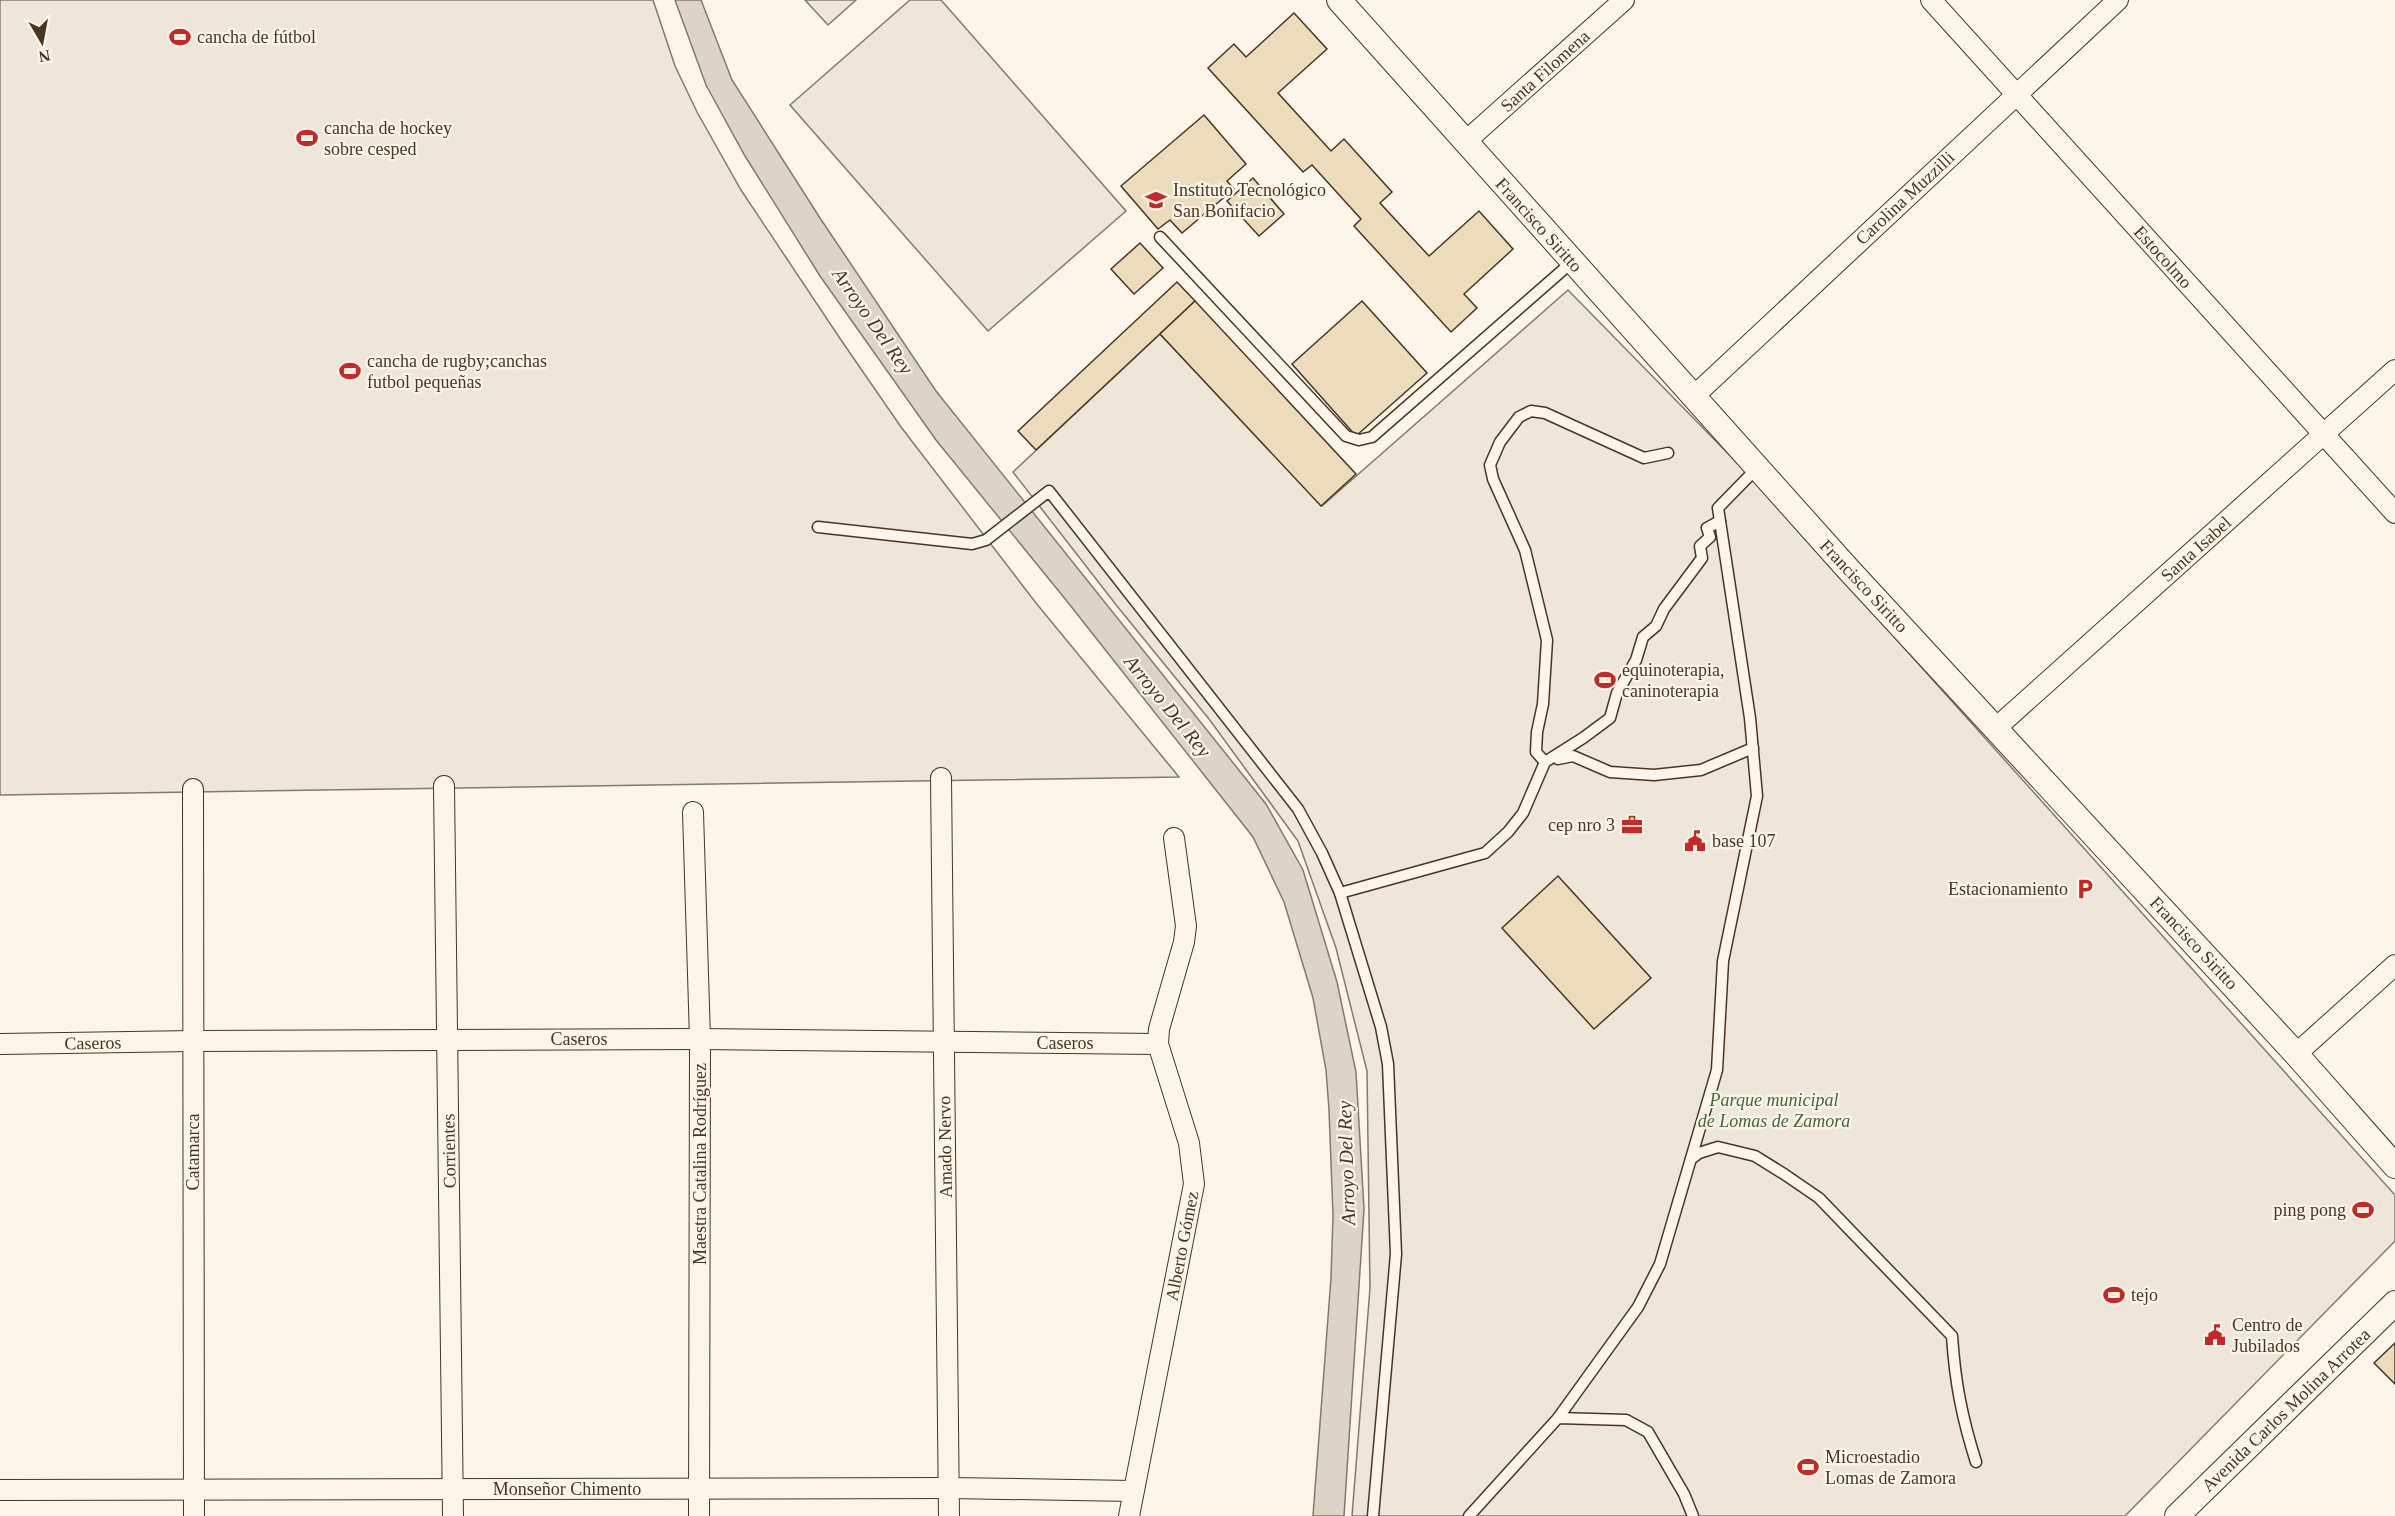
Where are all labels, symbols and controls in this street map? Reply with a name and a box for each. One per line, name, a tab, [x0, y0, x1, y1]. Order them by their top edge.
north arrow	[12, 12, 72, 72]
sports icon: cancha de fútbol	[168, 25, 192, 49]
street label: Santa Filomena	[1497, 26, 1593, 116]
place label: cancha de fútbol	[197, 27, 316, 47]
text: N	[37, 47, 52, 66]
place label: cancha de hockey sobre cesped	[324, 118, 452, 159]
sports icon: cancha de hockey sobre cesped	[295, 126, 319, 150]
street label: Carolina Muzzilli	[1852, 147, 1958, 249]
street label: Francisco Siritto	[1492, 174, 1586, 276]
place label: Instituto Tecnológico San Bonifacio	[1173, 180, 1326, 221]
school or university icon: Instituto Tecnológico San Bonifacio	[1144, 188, 1168, 212]
street label: Estocolmo	[2130, 222, 2196, 292]
water label: Arroyo Del Rey	[826, 262, 918, 379]
place label: cancha de rugby;canchas futbol pequeñas	[367, 351, 547, 392]
sports icon: cancha de rugby;canchas futbol pequeñas	[338, 359, 362, 383]
street label: Santa Isabel	[2157, 512, 2235, 586]
street label: Francisco Siritto	[1816, 535, 1912, 637]
water label: Arroyo Del Rey	[1118, 649, 1216, 762]
place label: equinoterapia, caninoterapia	[1622, 660, 1724, 701]
sports icon: equinoterapia, caninoterapia	[1593, 668, 1617, 692]
office icon: cep nro 3	[1620, 813, 1644, 837]
place label: cep nro 3	[1548, 815, 1615, 835]
public building icon: base 107	[1683, 829, 1707, 853]
place label: base 107	[1712, 831, 1775, 851]
parking icon: Estacionamiento	[2073, 877, 2097, 901]
place label: Estacionamiento	[1948, 879, 2068, 899]
street label: Francisco Siritto	[2146, 892, 2242, 994]
street label: Caseros	[551, 1029, 608, 1049]
street label: Caseros	[64, 1033, 122, 1053]
street label: Caseros	[1037, 1033, 1094, 1053]
street label: Maestra Catalina Rodríguez	[690, 1063, 710, 1265]
park label: Parque municipal de Lomas de Zamora	[1698, 1090, 1850, 1131]
street label: Amado Nervo	[934, 1096, 956, 1198]
water label: Arroyo Del Rey	[1333, 1100, 1360, 1228]
street label: Corrientes	[438, 1113, 460, 1189]
street label: Catamarca	[183, 1114, 203, 1190]
street label: Alberto Gómez	[1162, 1189, 1202, 1303]
sports icon: ping pong	[2351, 1198, 2375, 1222]
place label: ping pong	[2273, 1200, 2346, 1220]
sports icon: tejo	[2102, 1283, 2126, 1307]
place label: tejo	[2131, 1285, 2158, 1305]
place label: Centro de Jubilados	[2232, 1315, 2302, 1356]
public building icon: Centro de Jubilados	[2203, 1323, 2227, 1347]
street label: Avenida Carlos Molina Arrotea	[2198, 1324, 2374, 1496]
place label: Microestadio Lomas de Zamora	[1825, 1447, 1956, 1488]
sports icon: Microestadio Lomas de Zamora	[1796, 1455, 1820, 1479]
street label: Monseñor Chimento	[493, 1479, 641, 1499]

